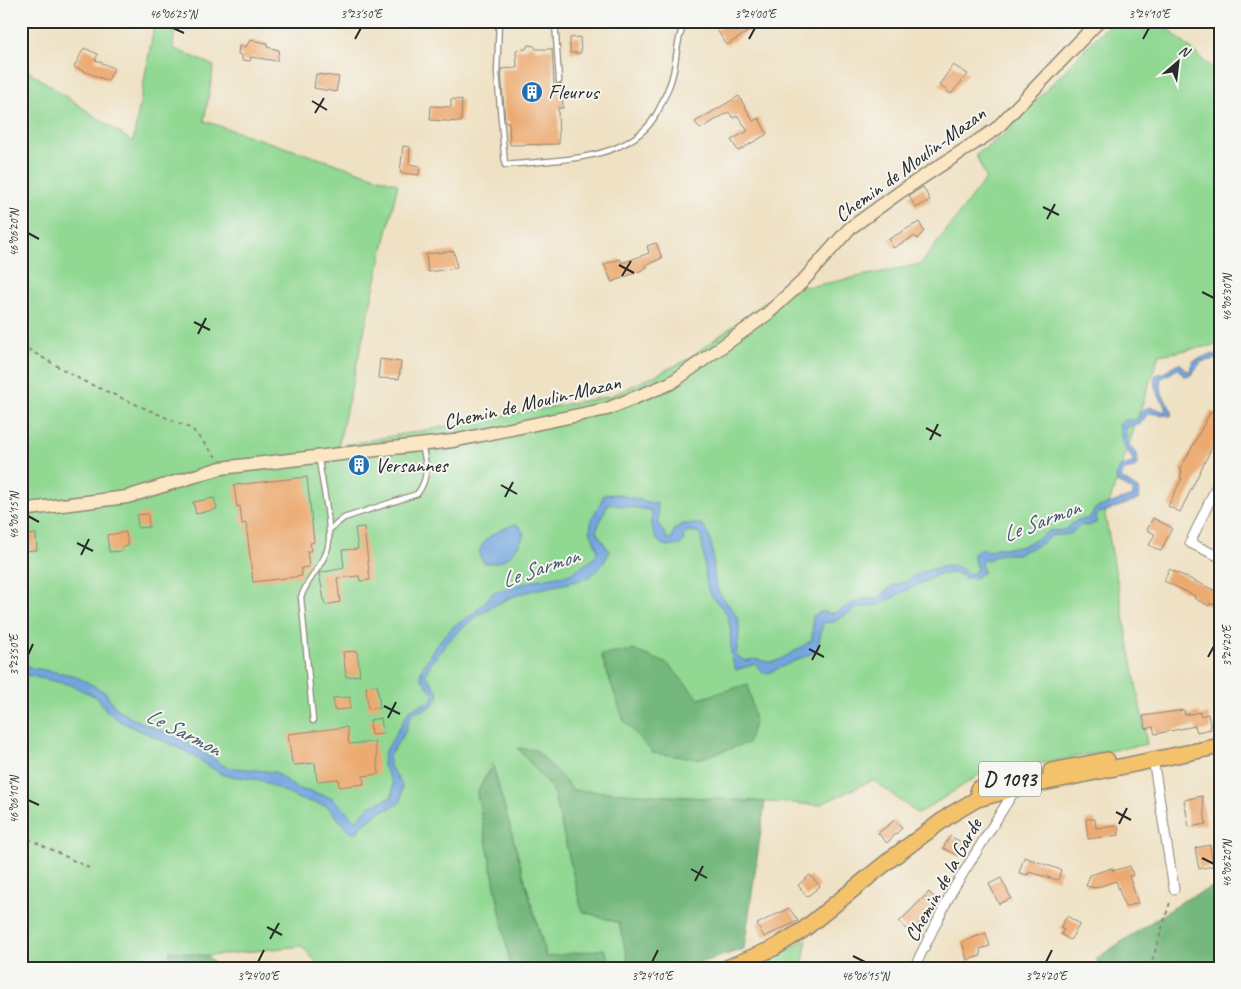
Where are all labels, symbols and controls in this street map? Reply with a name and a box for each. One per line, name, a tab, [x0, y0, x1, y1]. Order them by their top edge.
text: 46°06'25"N	[149, 6, 198, 22]
text: 3°23'50"E	[341, 6, 383, 22]
text: 3°24'00"E	[735, 6, 777, 22]
text: 3°24'10"E	[1129, 6, 1171, 22]
north arrow	[1154, 38, 1204, 88]
text: N	[1176, 41, 1194, 62]
place label: Fleurus	[548, 79, 600, 105]
building icon: Fleurus	[520, 80, 544, 104]
street label: Chemin de Moulin-Mazan	[829, 100, 991, 228]
text: 46°06'20"N	[6, 208, 22, 257]
text: 46°06'30"N	[1219, 273, 1235, 322]
street label: Chemin de Moulin-Mazan	[441, 369, 624, 435]
place label: Versannes	[375, 452, 449, 478]
building icon: Versannes	[347, 453, 371, 477]
text: 46°06'15"N	[6, 491, 22, 540]
water label: Le Sarmon	[999, 493, 1086, 548]
water label: Le Sarmon	[498, 541, 585, 594]
text: 3°24'20"E	[1219, 624, 1235, 667]
text: 3°23'50"E	[6, 633, 22, 676]
water label: Le Sarmon	[141, 701, 228, 764]
road number: D 1093	[979, 762, 1041, 796]
text: 46°06'10"N	[6, 775, 22, 824]
street label: Chemin de la Garde	[898, 813, 988, 946]
text: 46°06'20"N	[1219, 839, 1235, 888]
text: 3°24'00"E	[238, 968, 280, 984]
text: 3°24'10"E	[632, 968, 674, 984]
text: 46°06'15"N	[841, 968, 890, 984]
text: 3°24'20"E	[1026, 968, 1068, 984]

